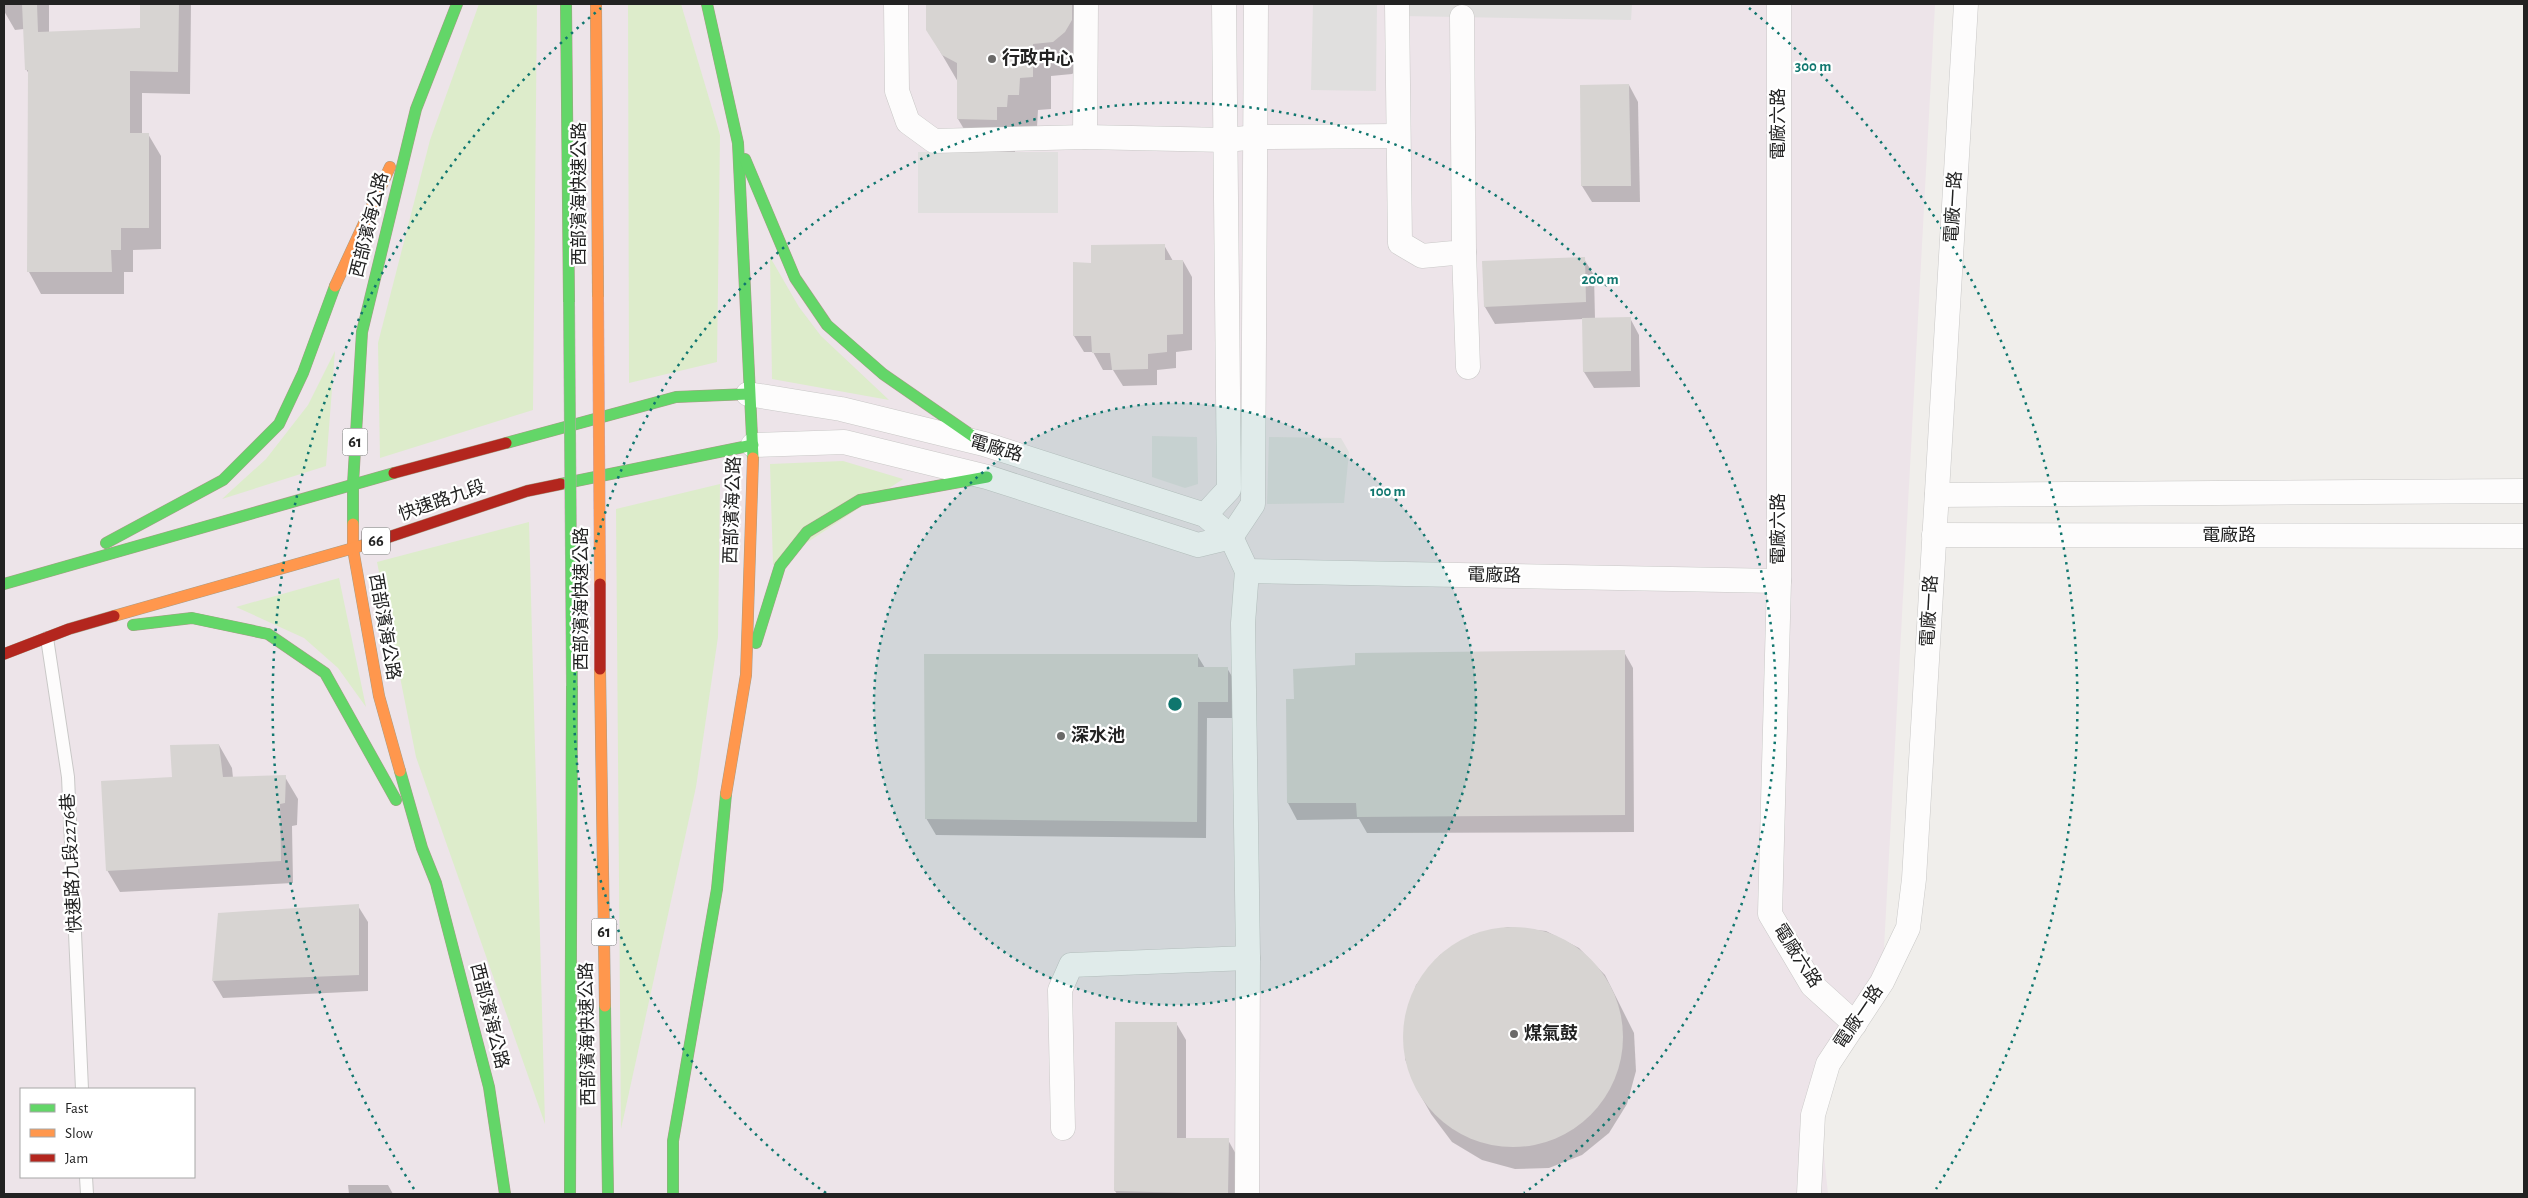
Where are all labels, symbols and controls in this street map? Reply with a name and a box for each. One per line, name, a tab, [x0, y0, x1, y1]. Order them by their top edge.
place label: 行政中心	[1002, 47, 1074, 68]
marker: 行政中心	[986, 53, 998, 65]
text: 300 m	[1795, 59, 1831, 74]
street label: 電廠六路	[1768, 88, 1788, 160]
street label: 西部濱海快速公路	[569, 122, 589, 266]
street label: 西部濱海公路	[346, 170, 392, 280]
street label: 電廠一路	[1941, 170, 1965, 243]
text: 200 m	[1581, 272, 1619, 287]
road number: 61	[342, 428, 368, 456]
street label: 電廠路	[968, 431, 1025, 465]
street label: 西部濱海公路	[720, 456, 744, 564]
street label: 快速路九段	[396, 476, 487, 524]
text: 100 m	[1370, 484, 1406, 499]
street label: 電廠六路	[1768, 493, 1788, 565]
street label: 電廠路	[2202, 525, 2256, 545]
street label: 西部濱海快速公路	[571, 527, 591, 671]
road number: 66	[362, 528, 390, 554]
street label: 電廠路	[1467, 565, 1521, 585]
street label: 西部濱海公路	[366, 572, 404, 682]
street label: 電廠一路	[1917, 574, 1941, 647]
centre of rings	[1166, 695, 1184, 713]
place label: 深水池	[1071, 725, 1125, 745]
marker: 深水池	[1055, 730, 1067, 742]
street label: 快速路九段2276巷	[57, 792, 85, 934]
road number: 61	[592, 919, 616, 946]
street label: 電廠六路	[1770, 920, 1826, 991]
street label: 西部濱海公路	[467, 961, 513, 1071]
street label: 西部濱海快速公路	[576, 962, 598, 1106]
street label: 電廠一路	[1830, 981, 1887, 1052]
place label: 煤氣鼓	[1524, 1023, 1578, 1043]
marker: 煤氣鼓	[1508, 1028, 1520, 1040]
legend	[20, 1088, 195, 1178]
text: Fast	[65, 1101, 89, 1116]
text: Slow	[65, 1126, 93, 1141]
text: Jam	[65, 1151, 88, 1166]

